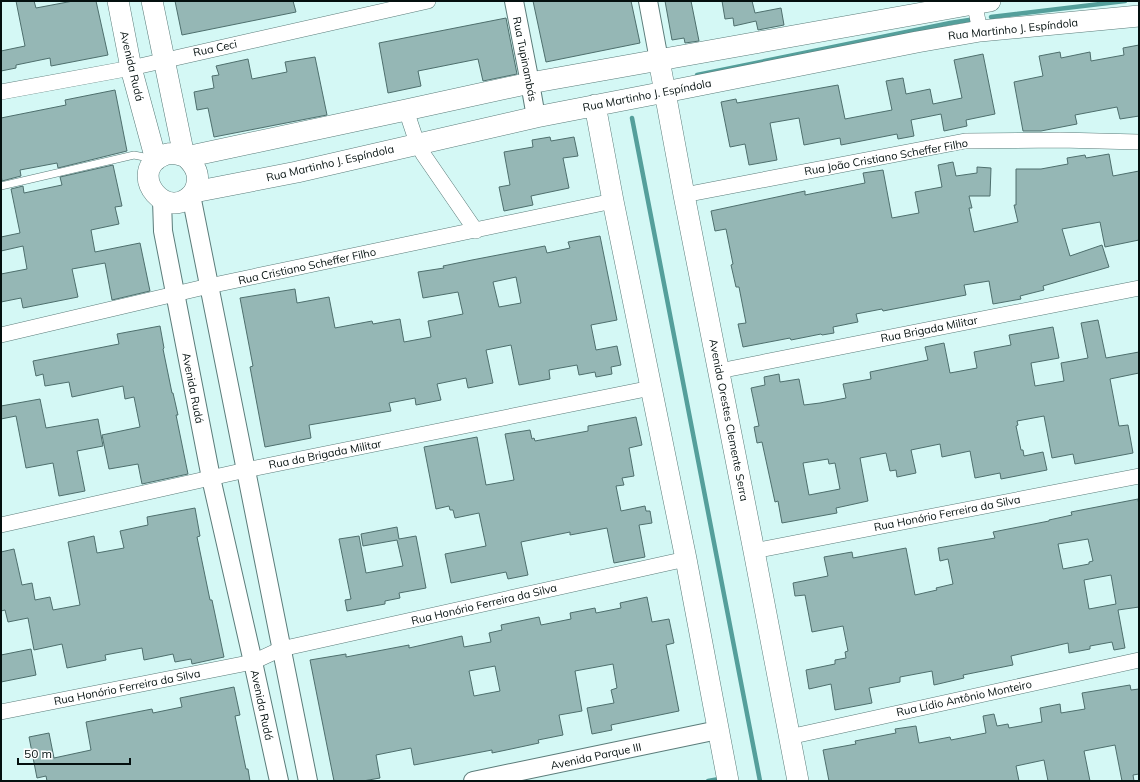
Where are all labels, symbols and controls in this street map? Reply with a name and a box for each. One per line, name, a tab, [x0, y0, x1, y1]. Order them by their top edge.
street label: Rua Tupinambás	[510, 15, 540, 103]
street label: Rua Martinho J. Espíndola	[947, 15, 1079, 43]
street label: Avenida Rudá	[117, 29, 147, 103]
street label: Rua Ceci	[192, 37, 238, 59]
street label: Rua Martinho J. Espíndola	[582, 76, 712, 114]
street label: Rua João Cristiano Scheffer Filho	[803, 136, 969, 178]
street label: Rua Martinho J. Espíndola	[265, 141, 395, 185]
street label: Rua Cristiano Scheffer Filho	[237, 245, 377, 287]
street label: Rua Brigada Militar	[879, 313, 979, 345]
street label: Avenida Orestes Clemente Serra	[706, 338, 752, 502]
street label: Avenida Rudá	[179, 351, 207, 425]
street label: Rua da Brigada Militar	[267, 436, 383, 472]
street label: Rua Honório Ferreira da Silva	[873, 492, 1021, 534]
street label: Rua Honório Ferreira da Silva	[410, 580, 558, 628]
street label: Rua Honório Ferreira da Silva	[53, 666, 201, 708]
street label: Avenida Rudá	[248, 668, 276, 742]
street label: Rua Lídio Antônio Monteiro	[895, 677, 1033, 719]
scale bar	[18, 740, 130, 766]
street label: Avenida Parque III	[549, 740, 643, 772]
text: 50 m	[24, 746, 52, 761]

